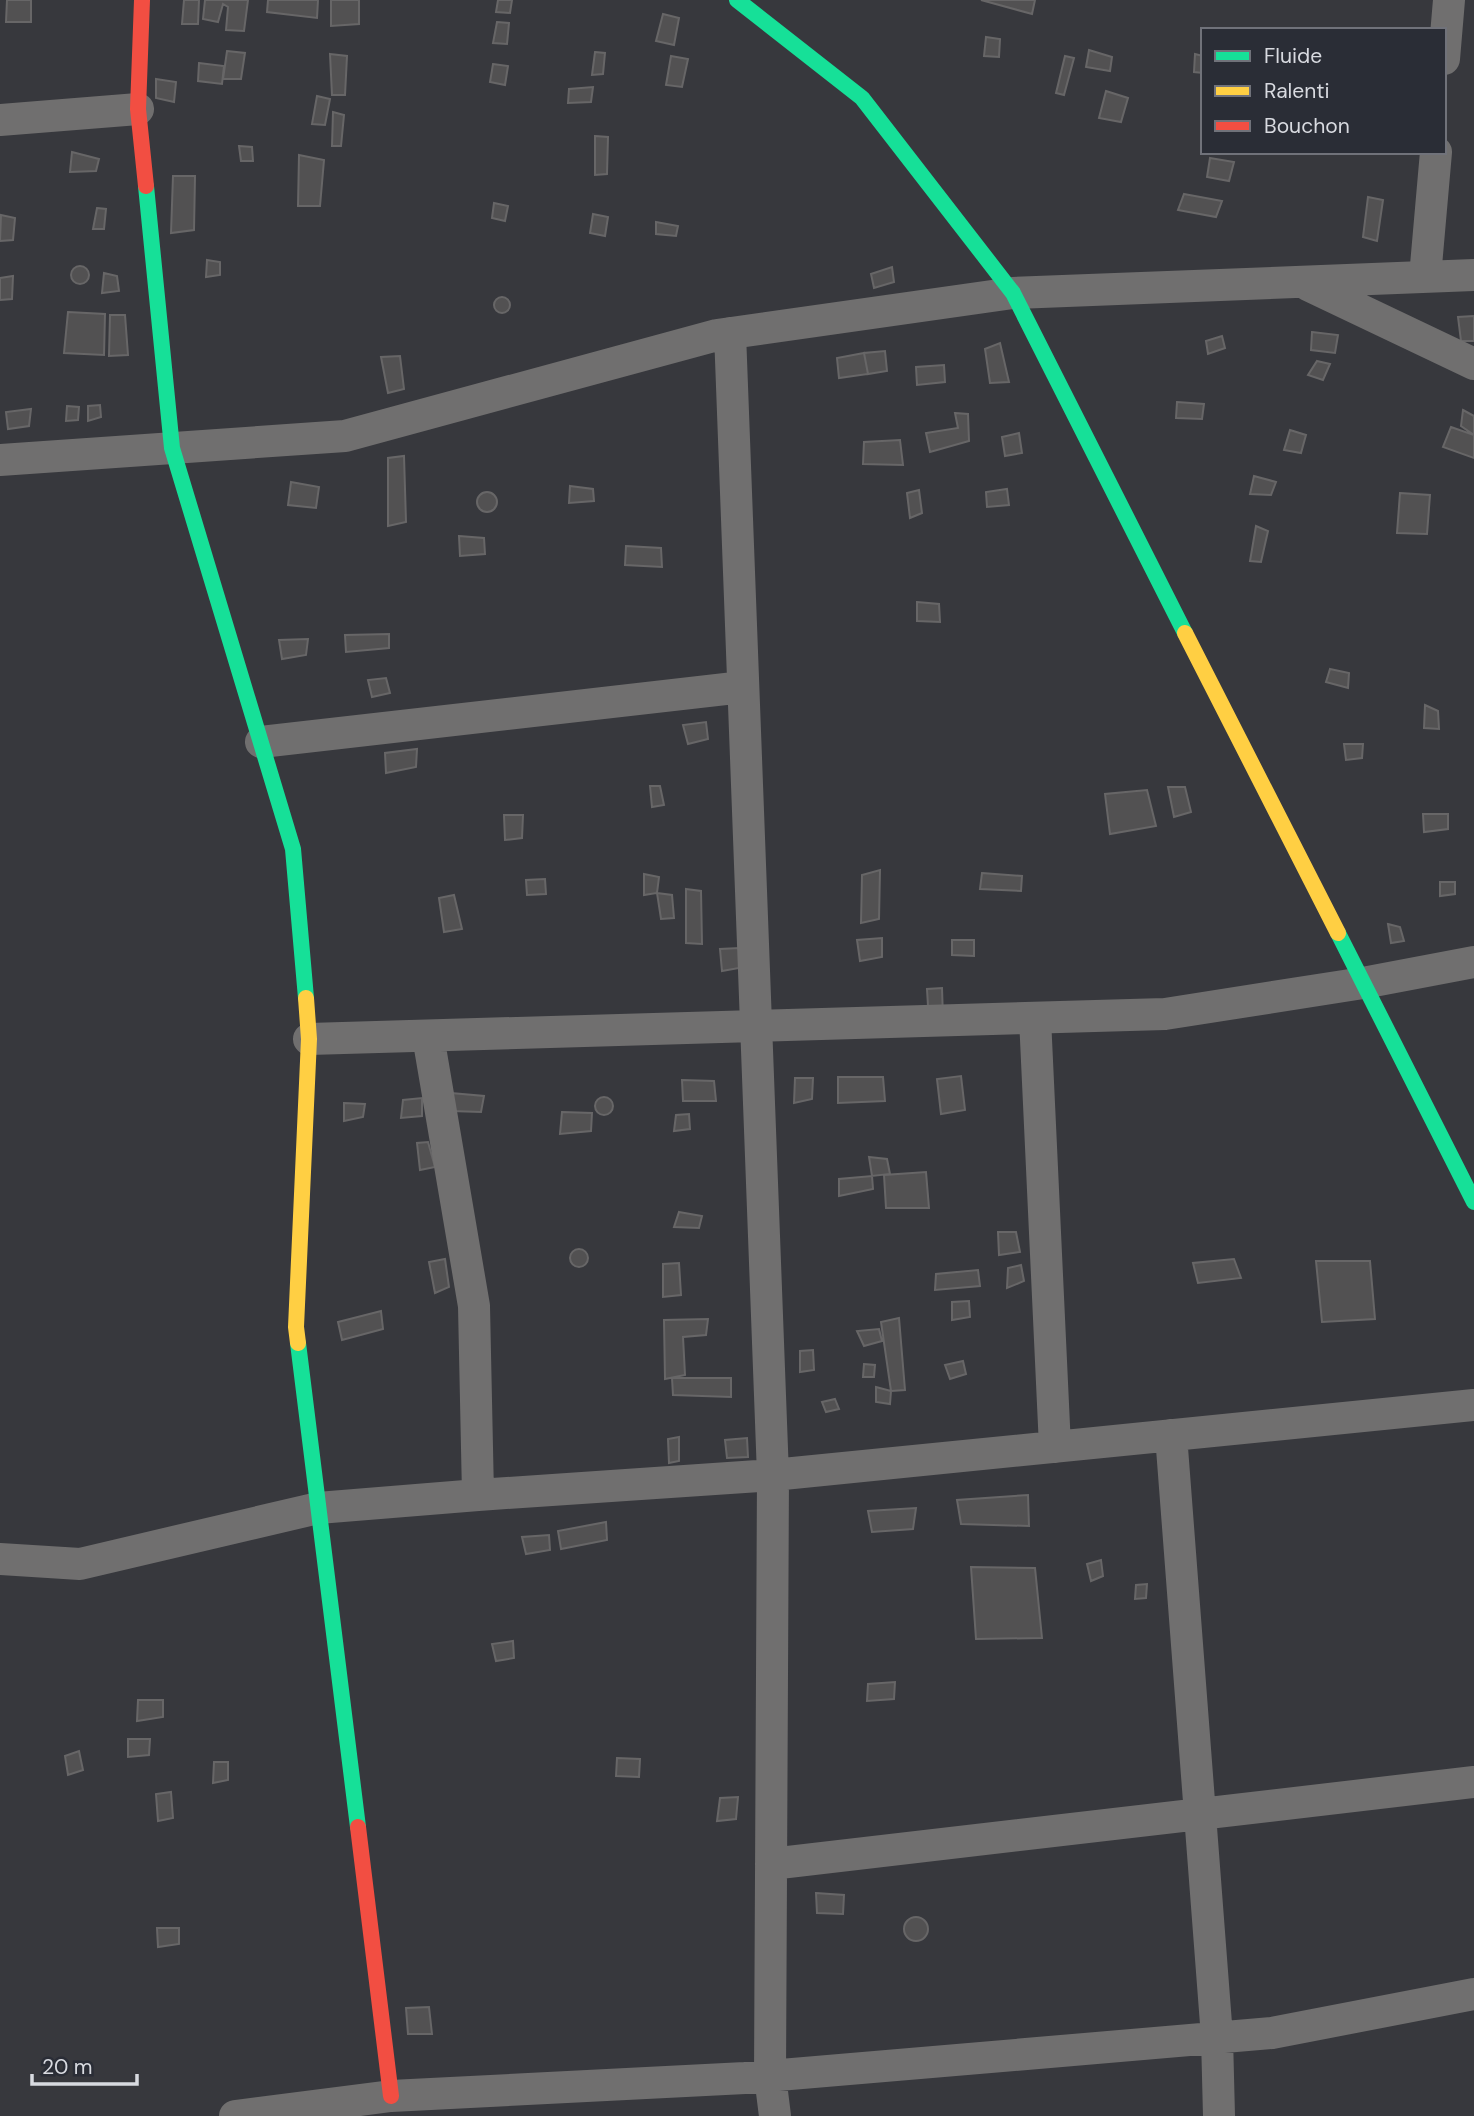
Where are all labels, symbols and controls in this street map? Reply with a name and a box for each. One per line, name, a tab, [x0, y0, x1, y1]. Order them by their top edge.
legend	[1201, 28, 1446, 154]
text: Fluide	[1264, 42, 1322, 70]
text: Ralenti	[1264, 77, 1330, 105]
text: Bouchon	[1264, 112, 1350, 140]
scale bar	[32, 2042, 136, 2086]
text: 20 m	[42, 2053, 93, 2081]

